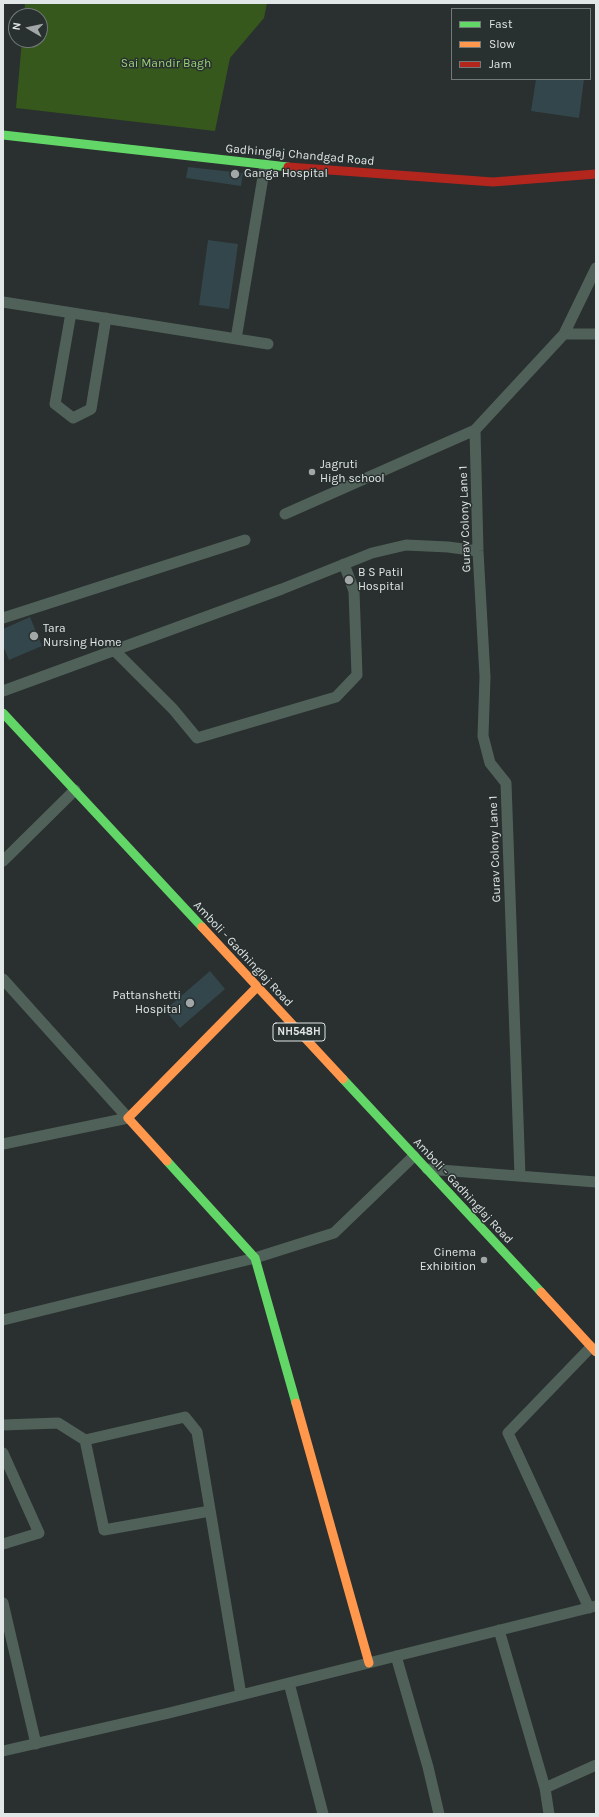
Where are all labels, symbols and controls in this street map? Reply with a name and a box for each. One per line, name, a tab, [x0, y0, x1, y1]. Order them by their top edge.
north arrow	[8, 8, 48, 48]
legend	[451, 8, 591, 80]
text: Fast	[489, 17, 512, 31]
text: N	[10, 21, 24, 31]
text: Slow	[489, 37, 515, 51]
park label: Sai Mandir Bagh	[121, 57, 211, 71]
text: Jam	[489, 57, 512, 71]
street label: Gadhinglaj Chandgad Road	[225, 141, 375, 169]
place label: Ganga Hospital	[244, 167, 328, 181]
marker: Ganga Hospital	[229, 168, 241, 180]
place label: Jagruti High school	[320, 458, 385, 486]
street label: Gurav Colony Lane 1	[456, 465, 474, 573]
marker: Jagruti High school	[307, 467, 317, 477]
place label: B S Patil Hospital	[358, 566, 404, 594]
marker: B S Patil Hospital	[343, 574, 355, 586]
place label: Tara Nursing Home	[43, 622, 122, 650]
marker: Tara Nursing Home	[28, 630, 40, 642]
street label: Gurav Colony Lane 1	[486, 795, 504, 903]
street label: Amboli - Gadhinglaj Road	[190, 898, 296, 1010]
place label: Pattanshetti Hospital	[113, 989, 181, 1017]
marker: Pattanshetti Hospital	[184, 997, 196, 1009]
road number: NH548H	[273, 1023, 325, 1041]
street label: Amboli - Gadhinglaj Road	[410, 1135, 516, 1247]
place label: Cinema Exhibition	[420, 1246, 476, 1274]
marker: Cinema Exhibition	[479, 1255, 489, 1265]

